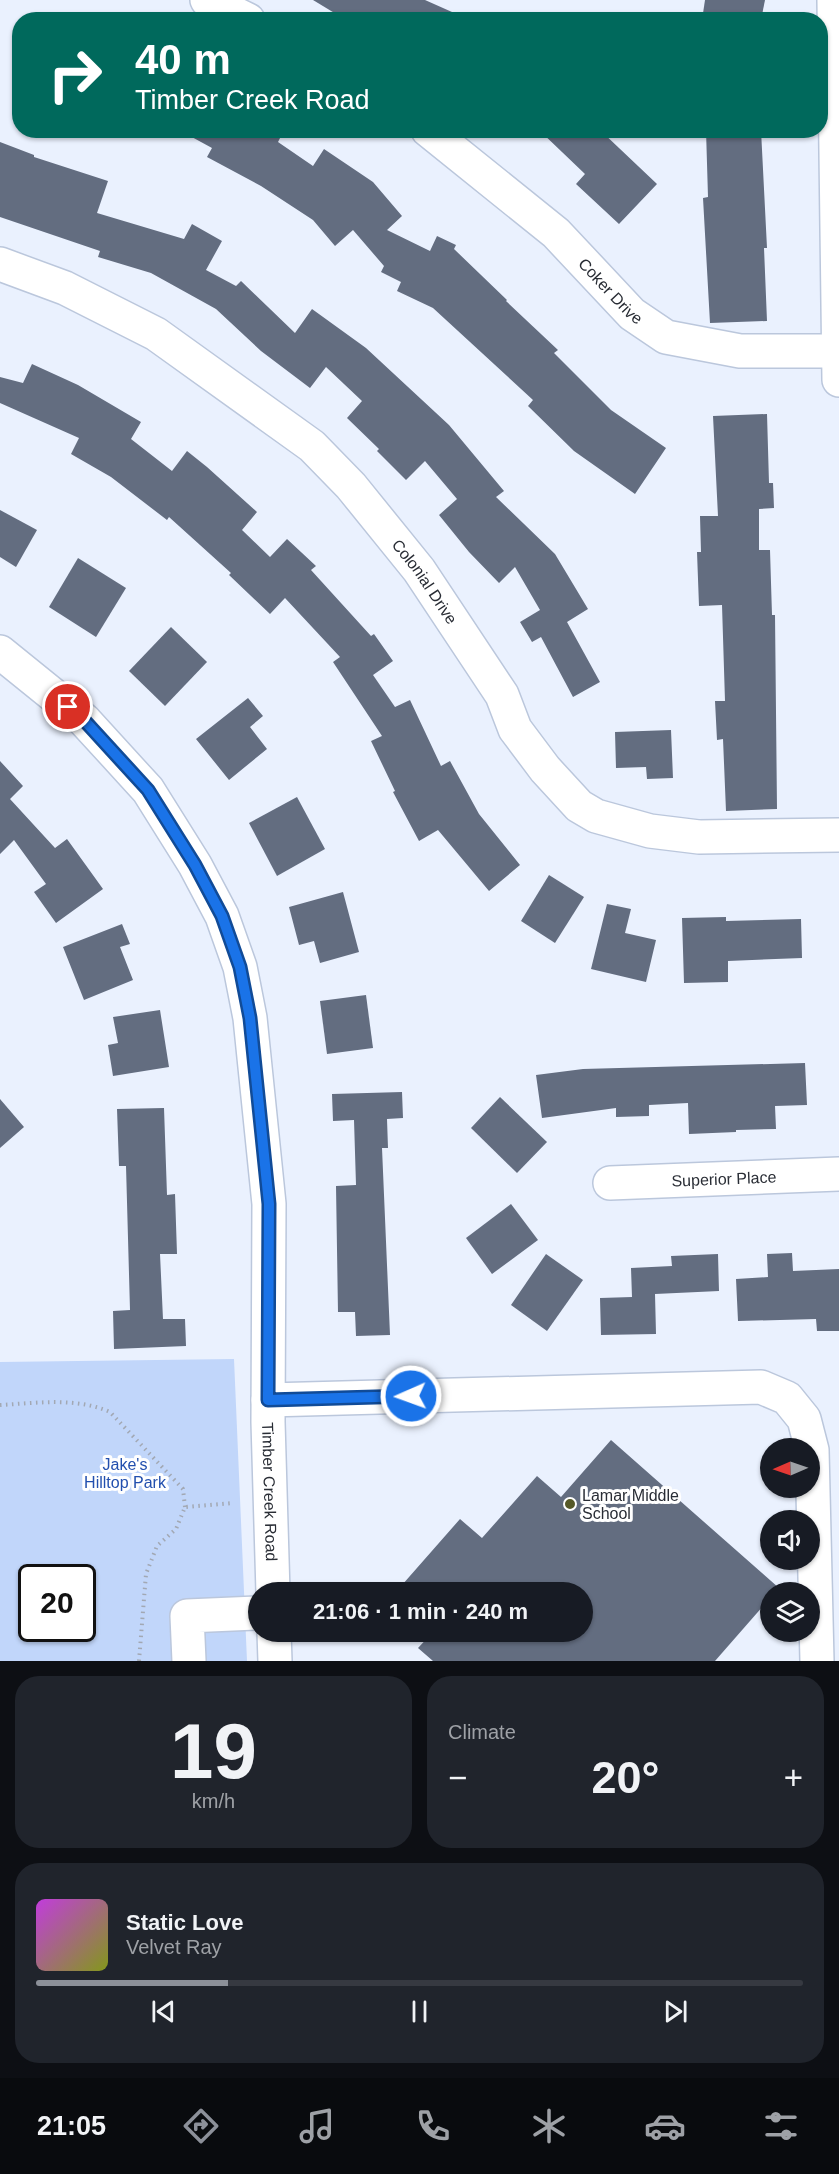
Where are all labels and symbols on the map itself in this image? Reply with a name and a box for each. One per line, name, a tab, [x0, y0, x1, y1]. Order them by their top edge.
street label: Coker Drive	[575, 255, 646, 328]
street label: Colonial Drive	[389, 536, 460, 627]
pin	[42, 681, 93, 732]
street label: Superior Place	[671, 1168, 777, 1190]
position arrow	[379, 1364, 443, 1428]
street label: Timber Creek Road	[259, 1422, 280, 1562]
north arrow	[760, 1438, 820, 1498]
park label: Jake's Hilltop Park	[84, 1456, 167, 1491]
place label: Lamar Middle School	[582, 1487, 679, 1522]
marker: Lamar Middle School	[563, 1497, 577, 1511]
speed limit sign: 20	[18, 1564, 96, 1642]

